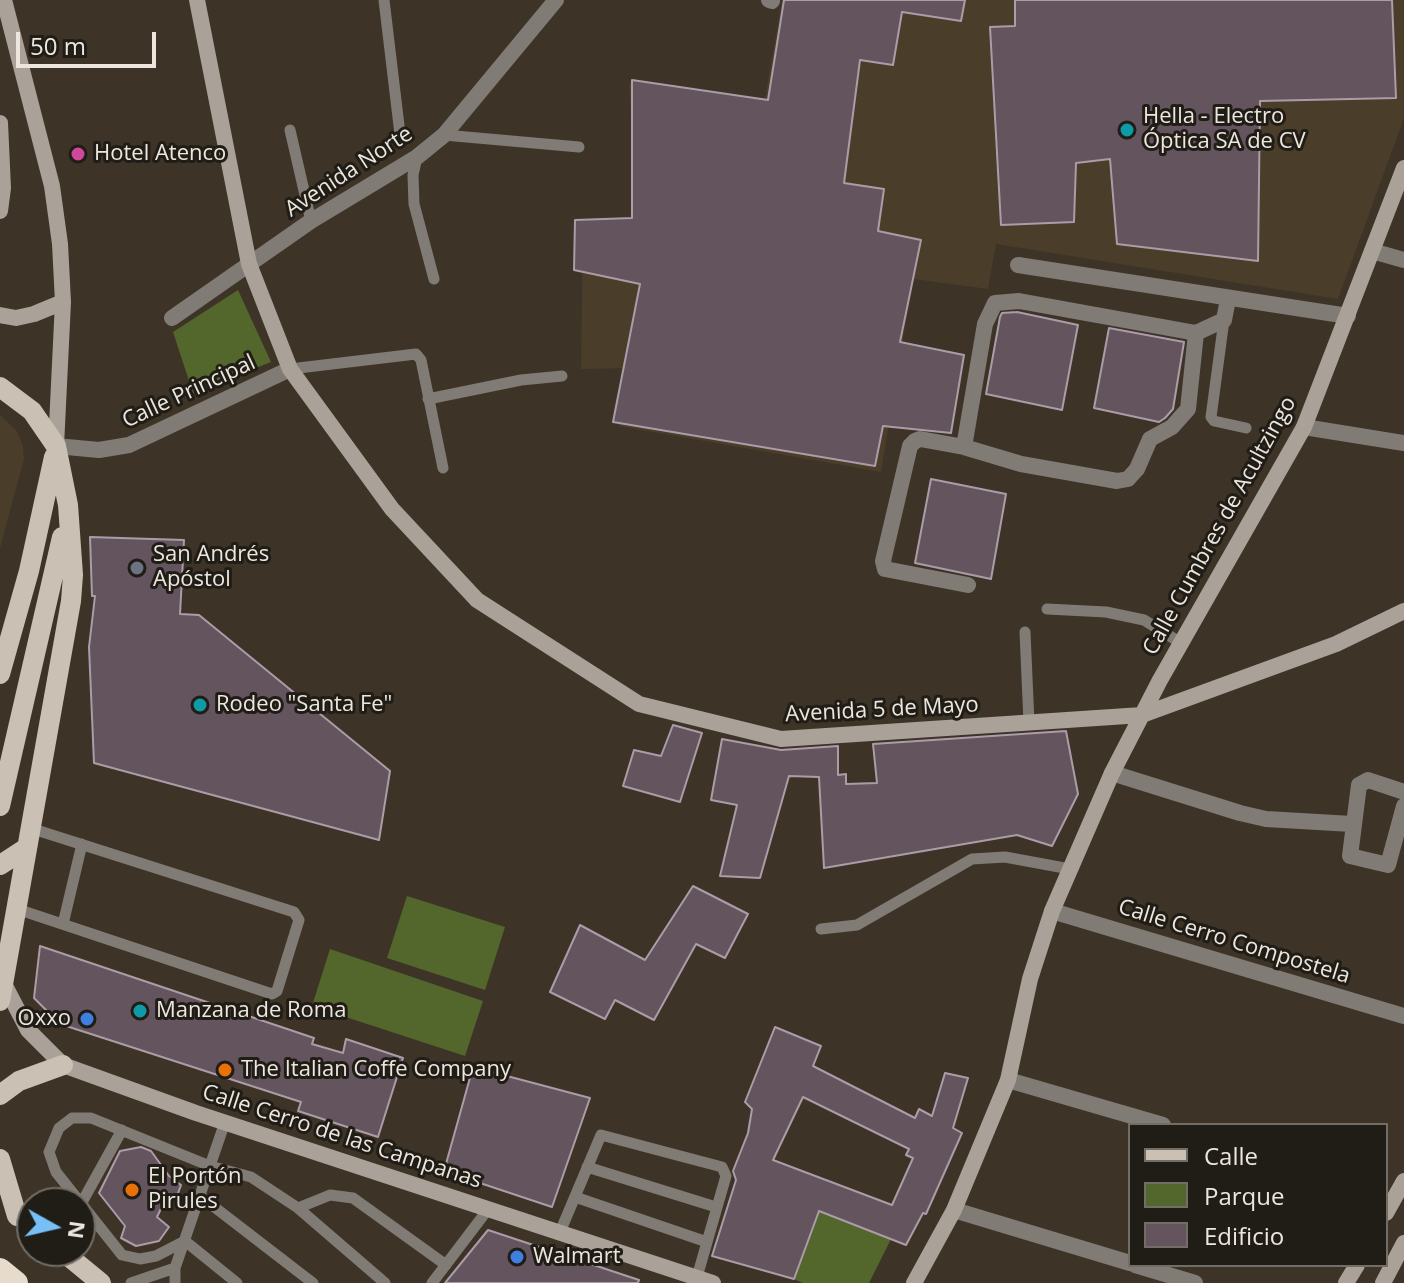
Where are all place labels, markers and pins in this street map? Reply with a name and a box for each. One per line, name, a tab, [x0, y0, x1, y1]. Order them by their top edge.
place label: Hella - Electro Óptica SA de CV	[1143, 104, 1306, 156]
marker: Hella - Electro Óptica SA de CV	[1118, 121, 1136, 139]
place label: Hotel Atenco	[94, 141, 226, 167]
marker: Hotel Atenco	[69, 145, 87, 163]
place label: San Andrés Apóstol	[153, 542, 269, 594]
marker: San Andrés Apóstol	[128, 559, 146, 577]
place label: Rodeo "Santa Fe"	[216, 692, 392, 718]
marker: Rodeo "Santa Fe"	[191, 696, 209, 714]
place label: Manzana de Roma	[156, 998, 346, 1024]
marker: Manzana de Roma	[131, 1002, 149, 1020]
place label: Oxxo	[18, 1006, 71, 1032]
marker: Oxxo	[78, 1010, 96, 1028]
place label: The Italian Coffe Company	[241, 1057, 511, 1083]
marker: The Italian Coffe Company	[216, 1061, 234, 1079]
place label: El Portón Pirules	[148, 1164, 242, 1216]
marker: El Portón Pirules	[123, 1181, 141, 1199]
place label: Walmart	[533, 1244, 621, 1270]
marker: Walmart	[508, 1248, 526, 1266]

